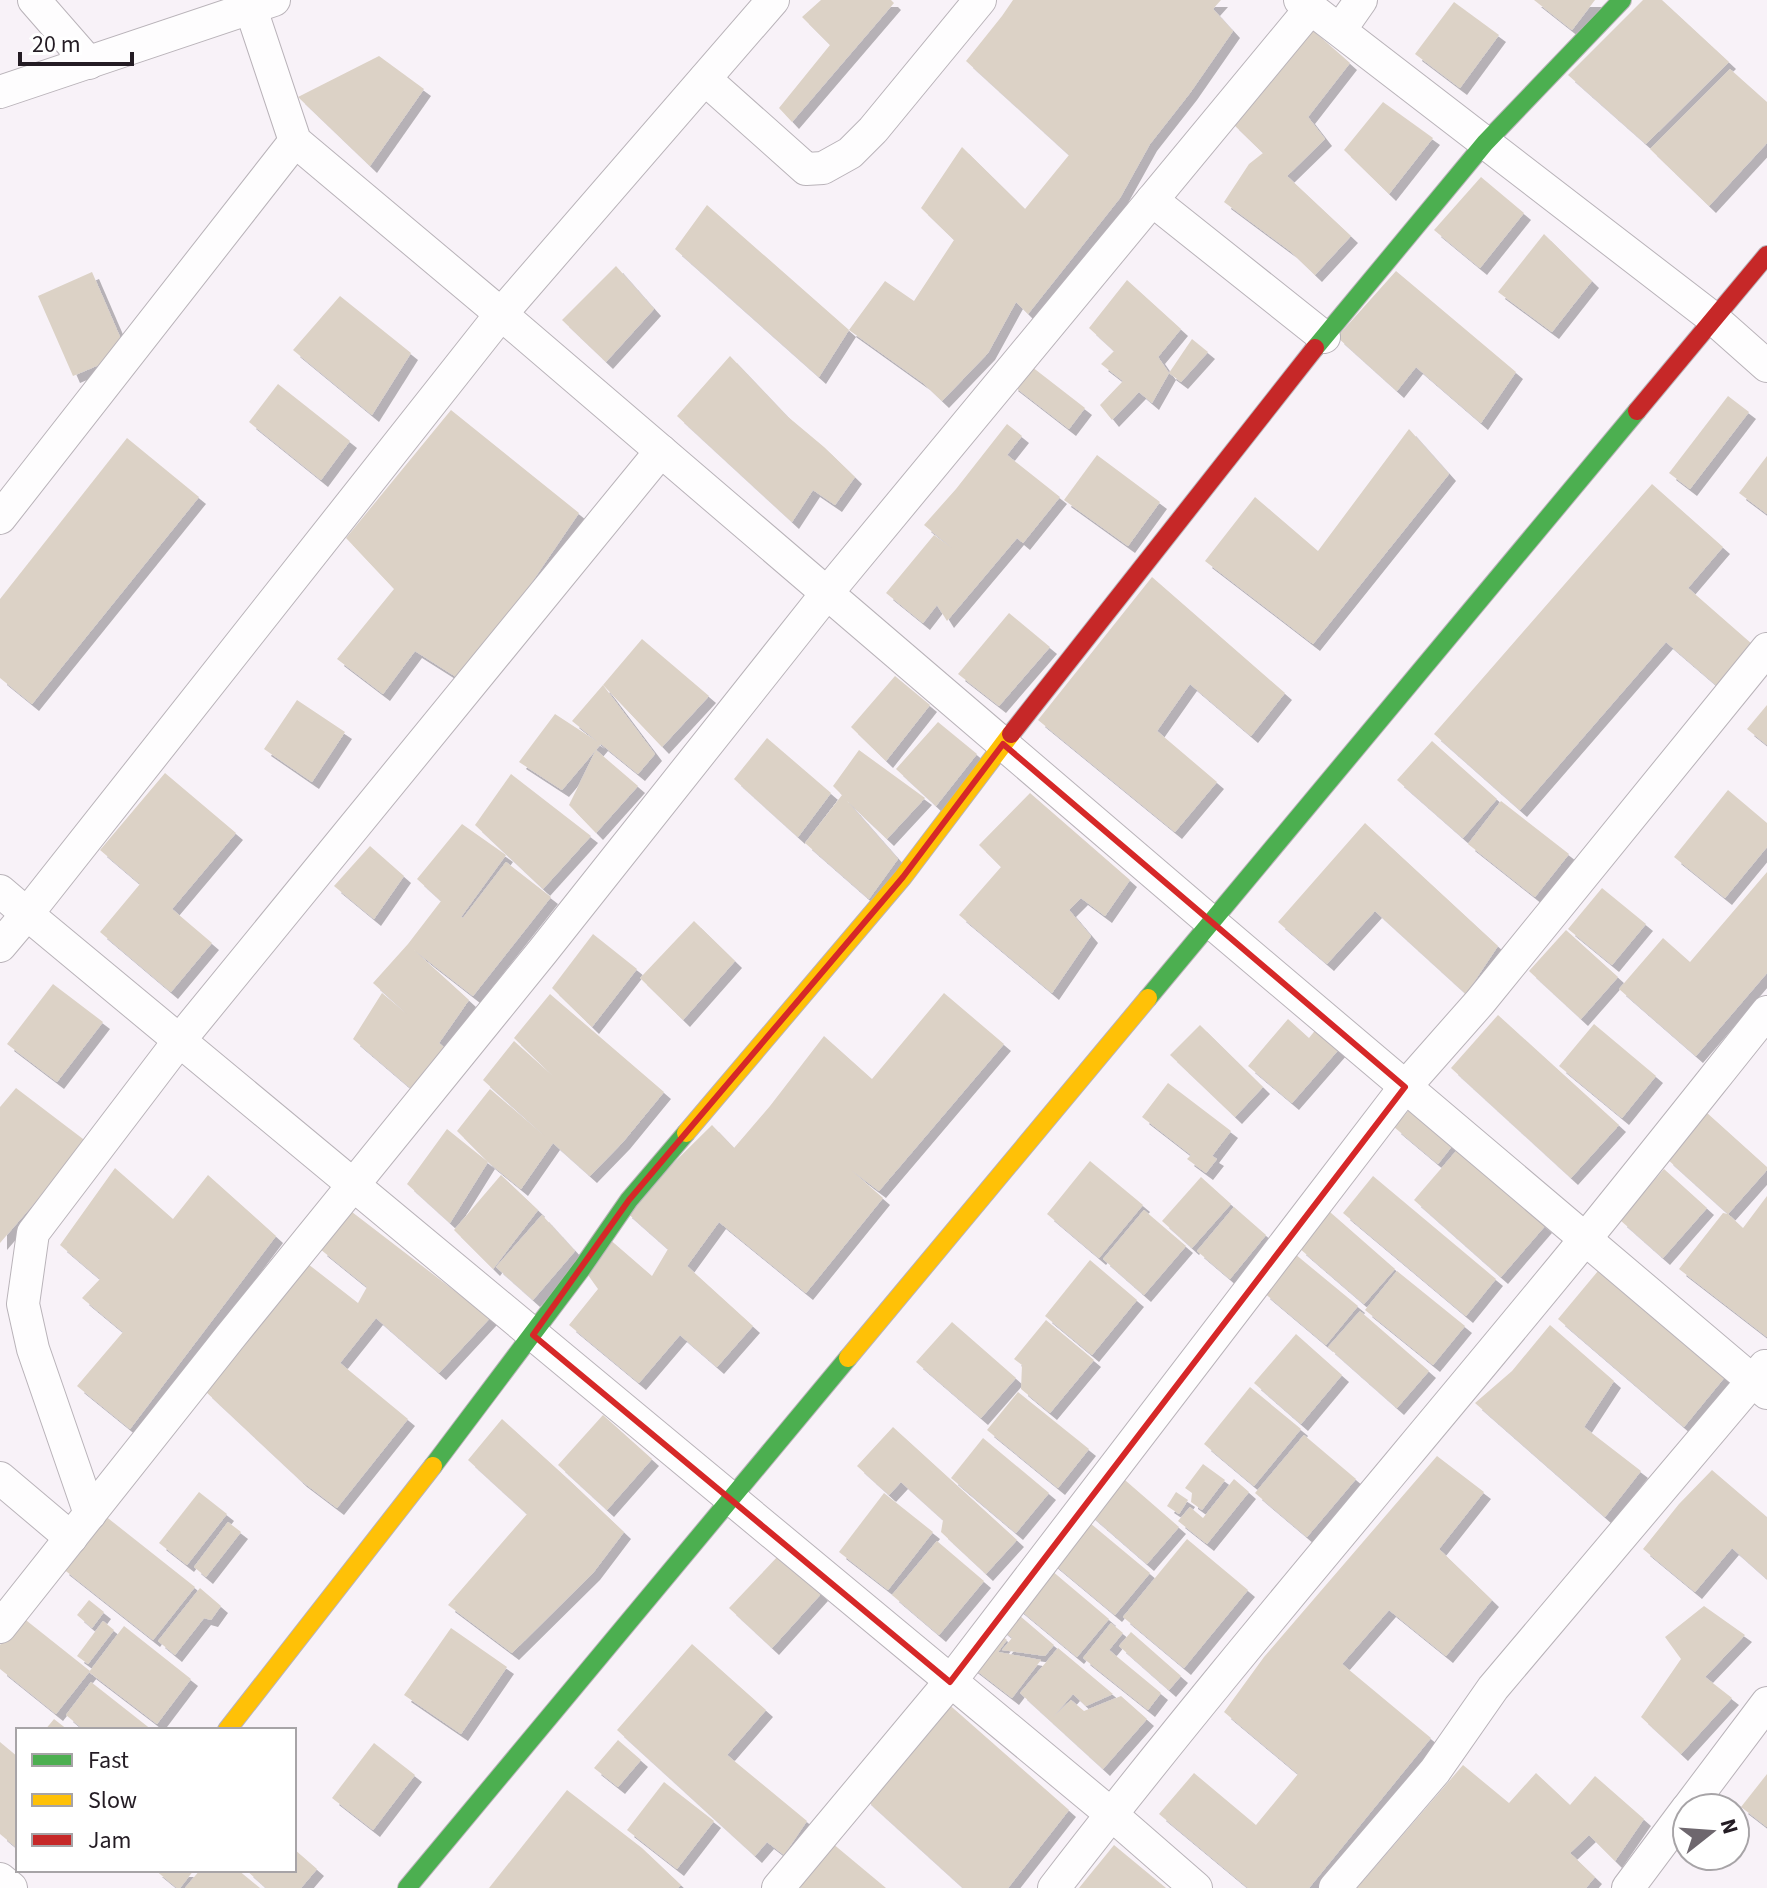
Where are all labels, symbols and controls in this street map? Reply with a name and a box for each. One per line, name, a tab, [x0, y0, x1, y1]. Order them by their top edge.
scale bar	[20, 16, 132, 66]
text: 20 m	[32, 27, 81, 62]
legend	[16, 1728, 296, 1872]
text: Fast	[88, 1743, 129, 1778]
text: Slow	[88, 1783, 137, 1818]
north arrow	[1671, 1792, 1751, 1872]
text: N	[1712, 1815, 1747, 1838]
text: Jam	[88, 1823, 132, 1858]

